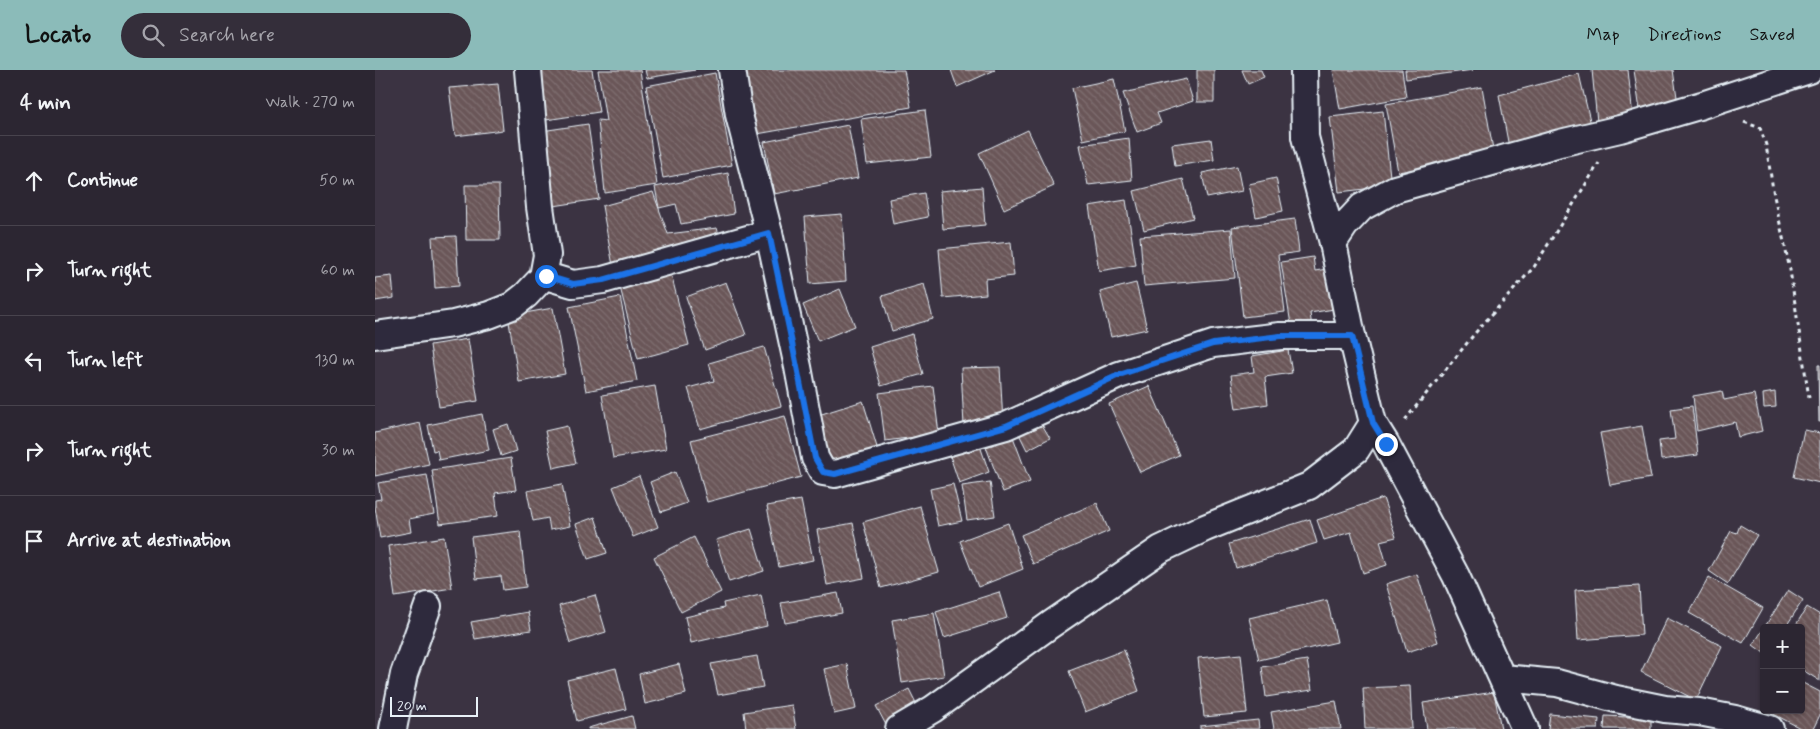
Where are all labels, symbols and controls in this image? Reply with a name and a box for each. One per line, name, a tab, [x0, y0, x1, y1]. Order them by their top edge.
search box	[121, 13, 471, 58]
text: Locato	[25, 20, 91, 51]
icon: search	[139, 21, 167, 49]
text: Search here	[179, 23, 275, 48]
text: Map	[1587, 23, 1620, 47]
text: Directions	[1648, 23, 1722, 47]
text: Saved	[1750, 23, 1795, 47]
text: 4 min	[20, 89, 71, 117]
text: Walk · 270 m	[266, 92, 355, 113]
icon: ahead	[20, 167, 48, 195]
text: Continue	[67, 168, 138, 193]
text: 50 m	[319, 170, 355, 191]
icon: right	[20, 257, 48, 285]
text: Turn right	[67, 258, 151, 283]
text: 60 m	[321, 260, 355, 281]
route start	[535, 265, 558, 288]
icon: left	[20, 347, 48, 375]
text: Turn left	[67, 348, 143, 373]
text: 130 m	[314, 350, 355, 371]
route end	[1375, 433, 1398, 456]
icon: right	[20, 437, 48, 465]
text: Turn right	[67, 438, 151, 463]
text: 30 m	[322, 440, 355, 461]
icon: arrive	[20, 527, 48, 555]
text: Arrive at destination	[67, 528, 231, 553]
map controls	[1760, 624, 1805, 714]
button: +	[1760, 624, 1805, 669]
button: −	[1760, 669, 1805, 714]
scale bar	[390, 694, 477, 717]
text: 20 m	[397, 697, 427, 715]

